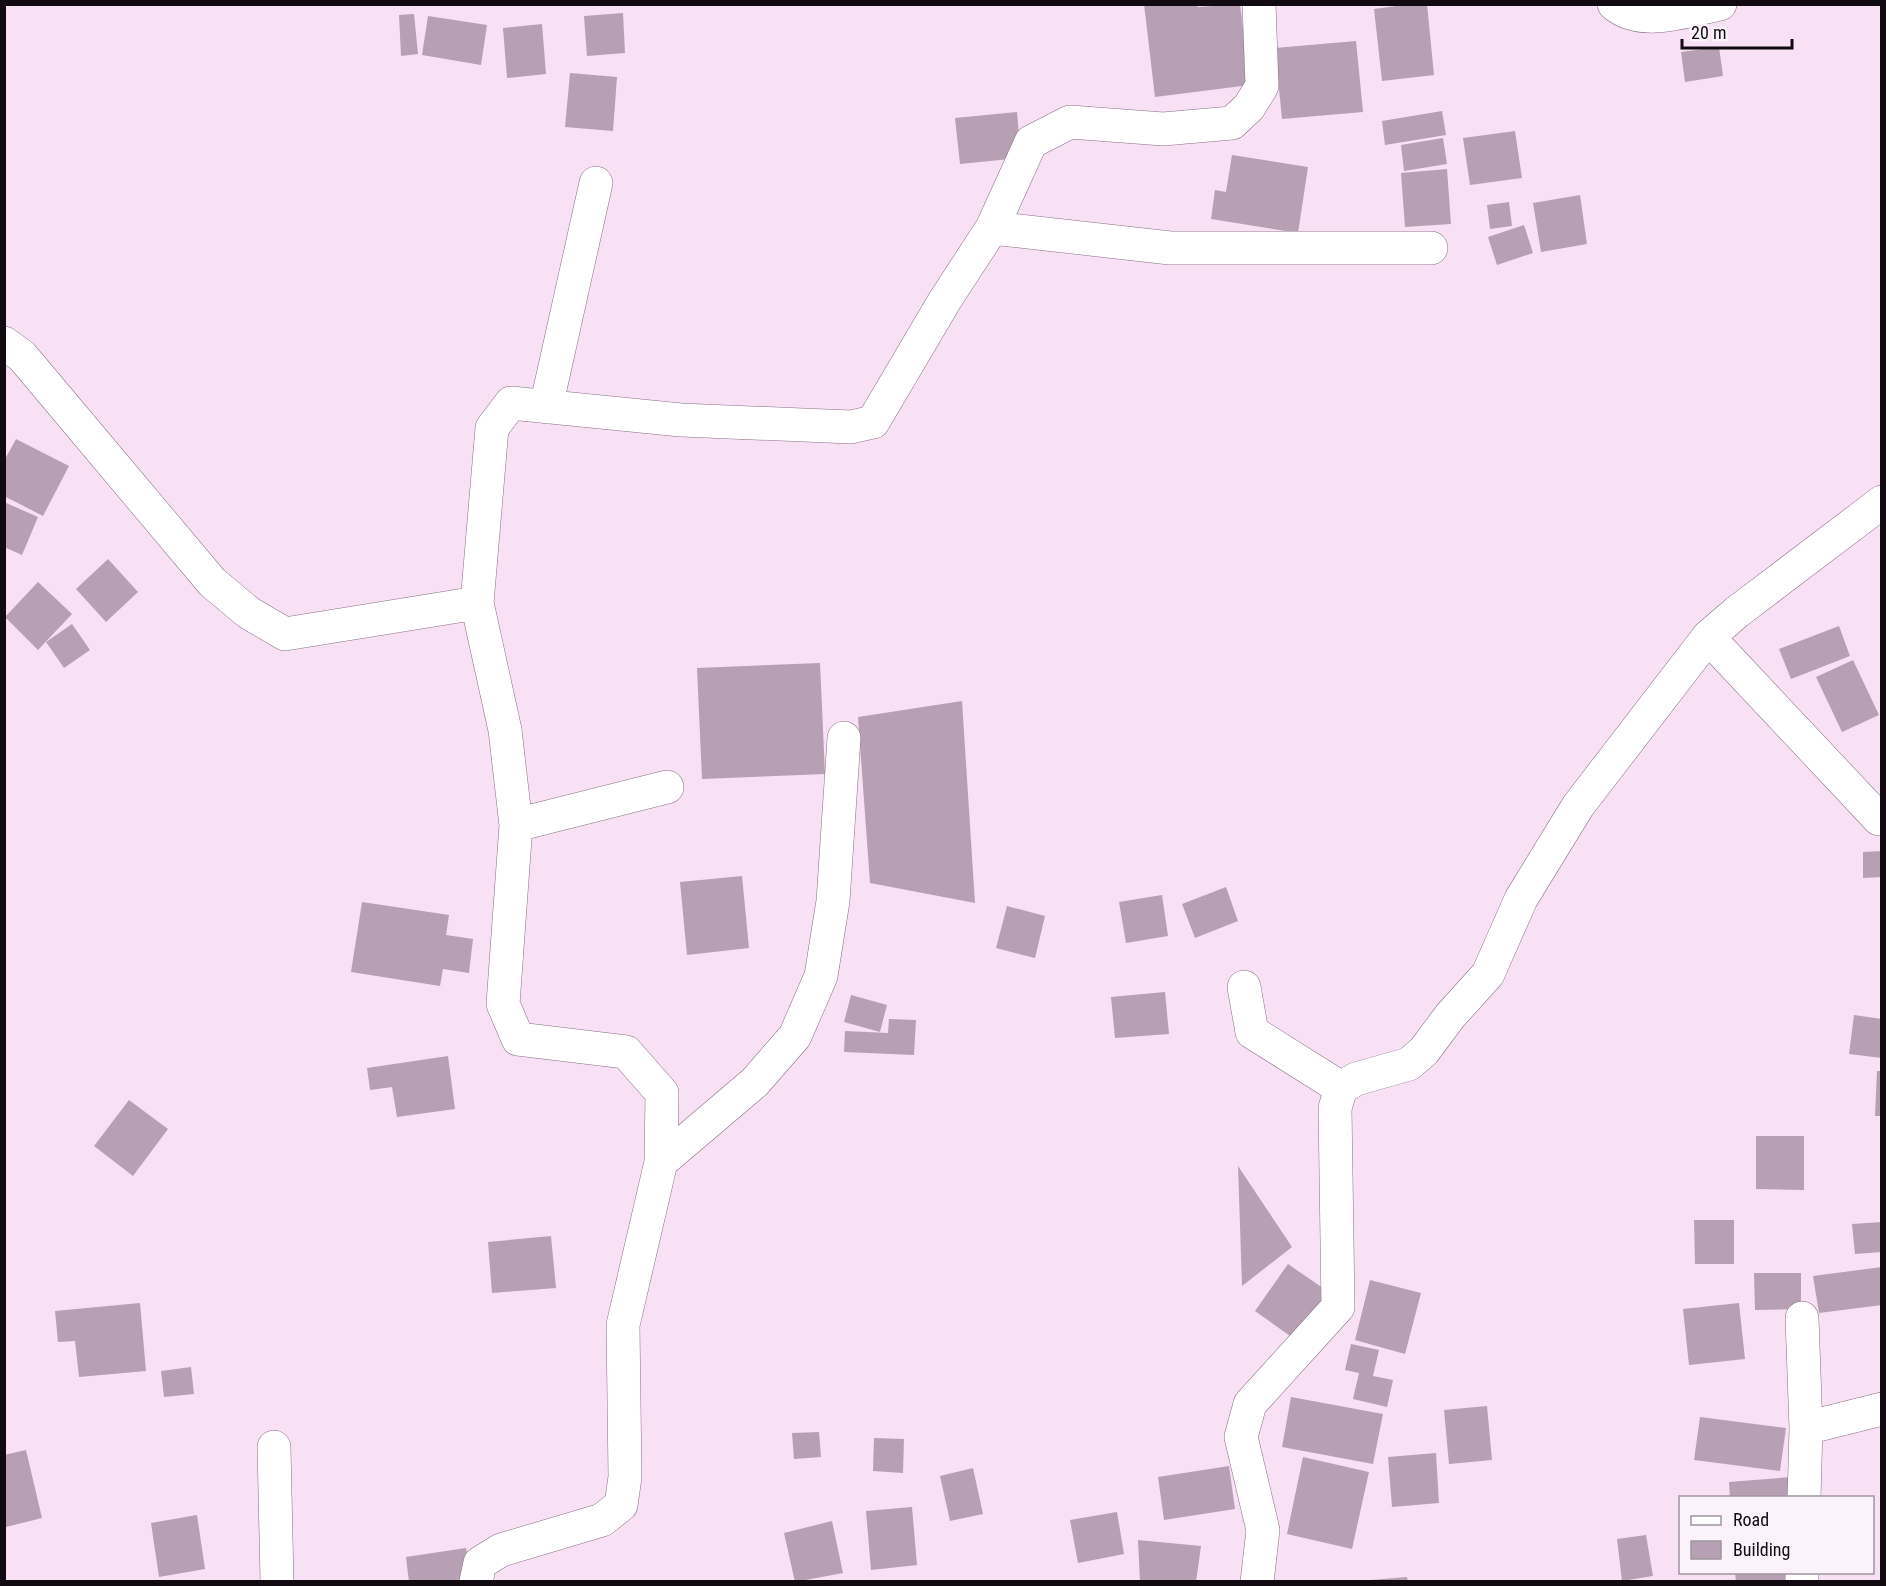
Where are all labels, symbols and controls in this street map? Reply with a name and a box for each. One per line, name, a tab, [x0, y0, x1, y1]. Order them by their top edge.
scale bar	[1682, 12, 1792, 50]
text: 20 m	[1691, 22, 1726, 43]
legend	[1679, 1496, 1874, 1574]
text: Road	[1733, 1509, 1769, 1530]
text: Building	[1733, 1539, 1790, 1560]

